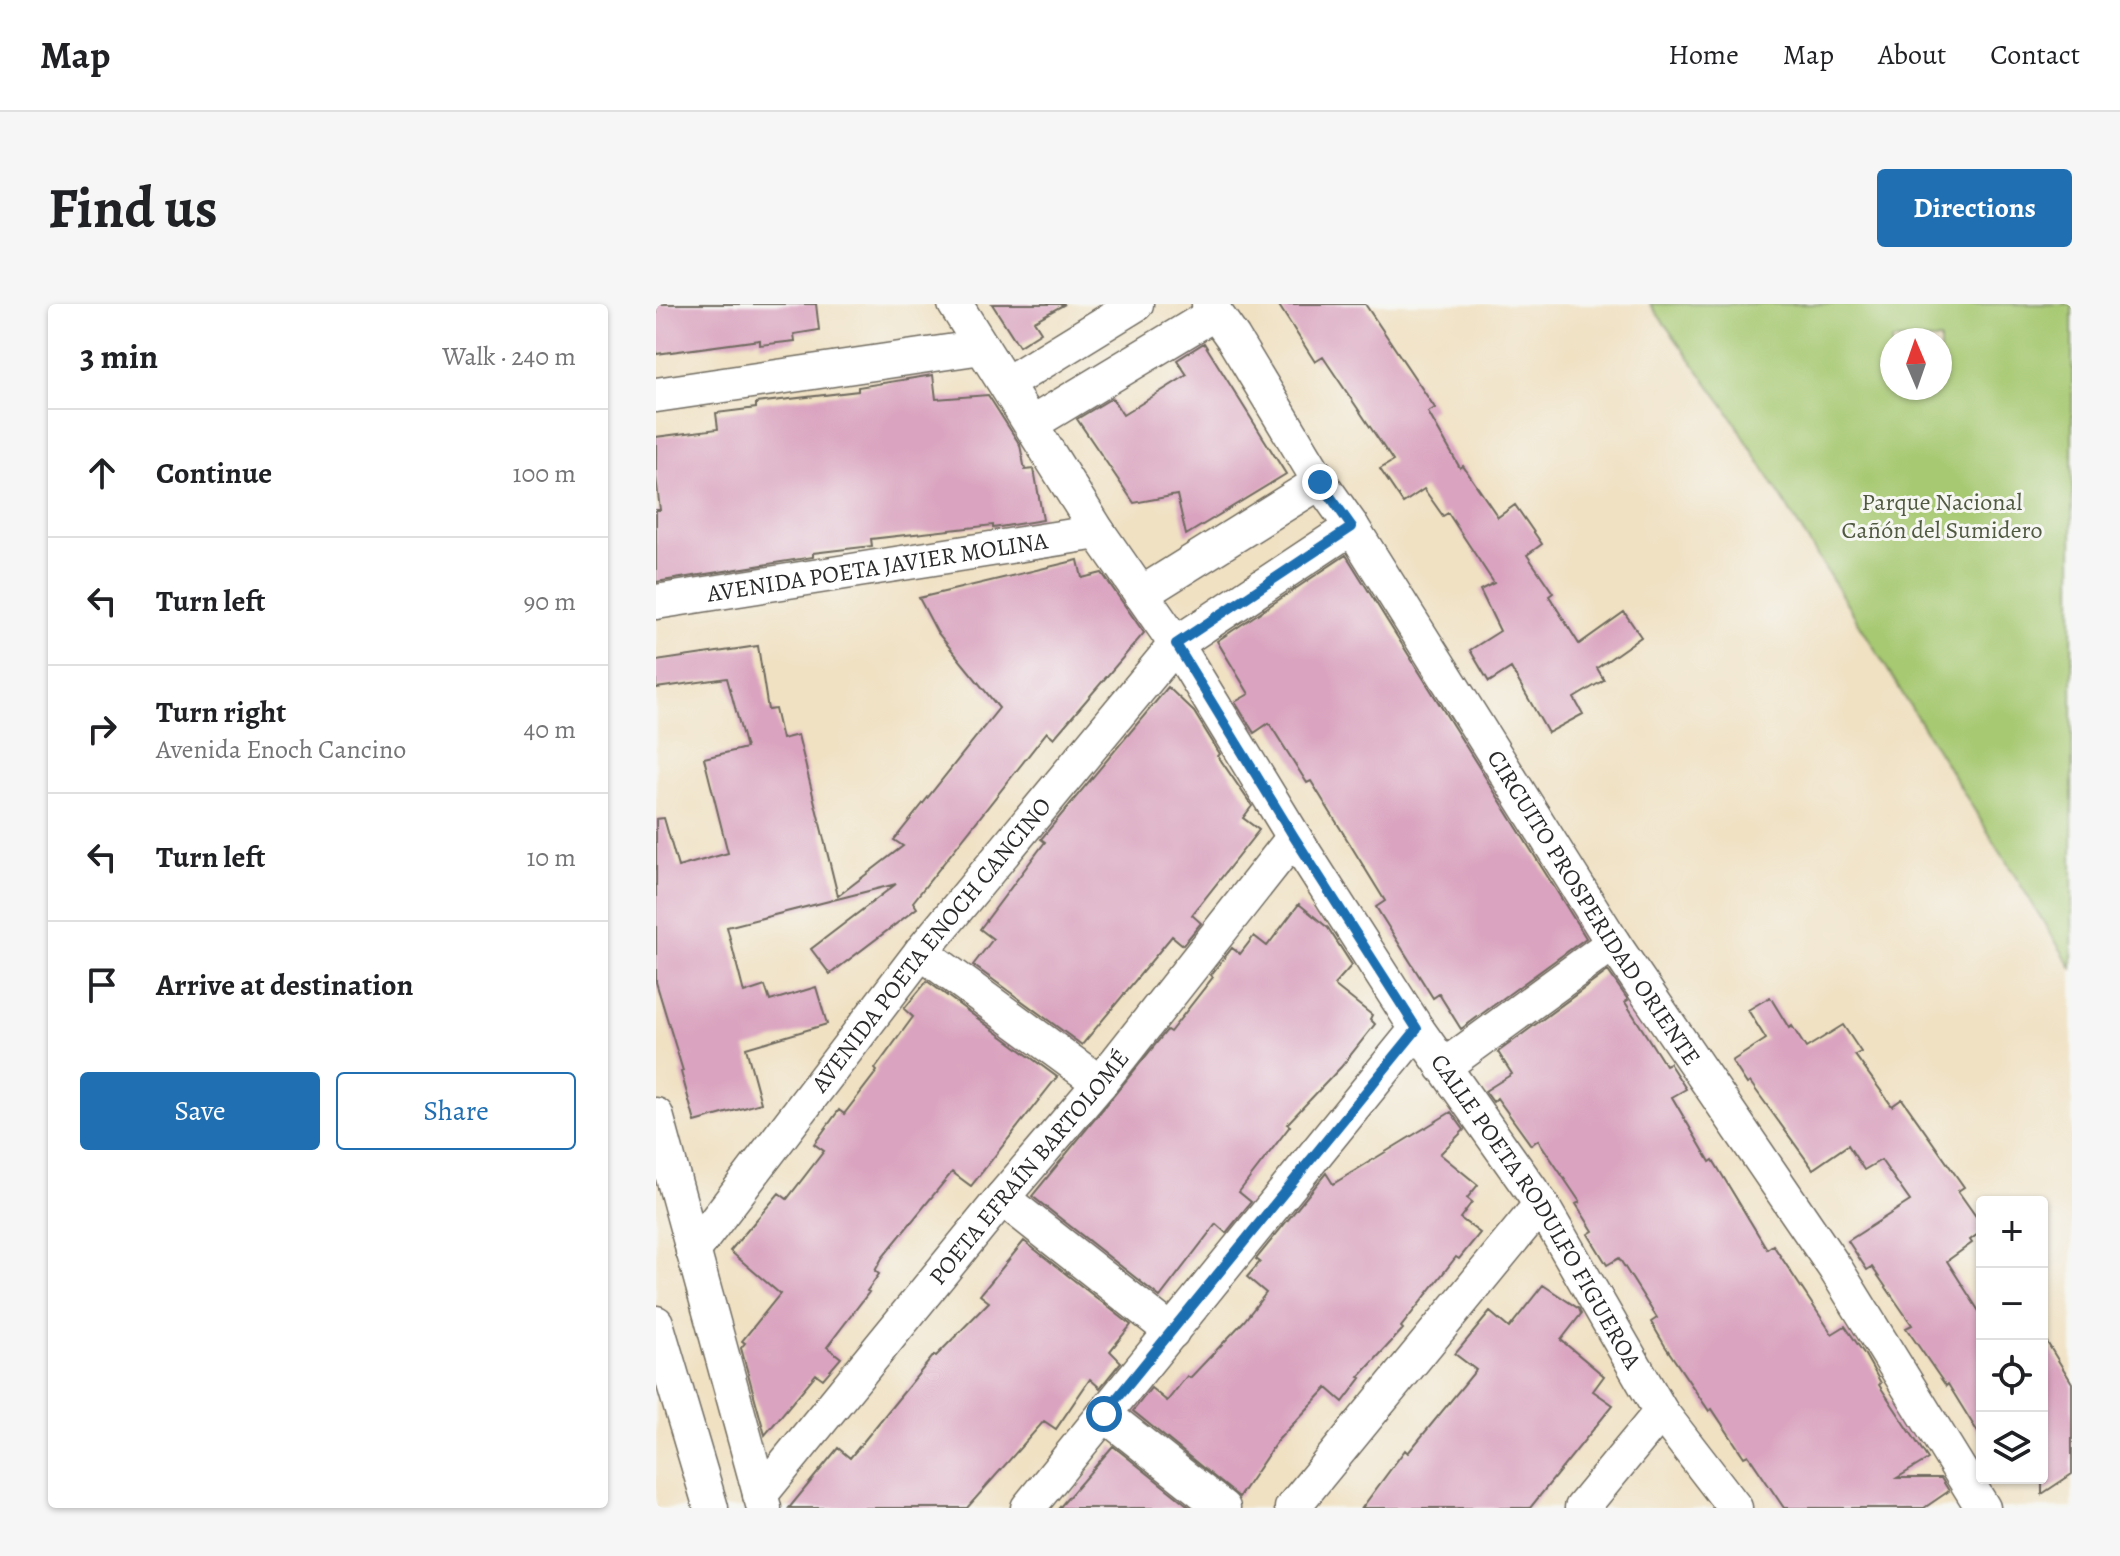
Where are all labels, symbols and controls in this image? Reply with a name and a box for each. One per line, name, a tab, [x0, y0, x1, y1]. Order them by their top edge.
text: Map	[40, 29, 110, 81]
text: Home	[1668, 36, 1739, 74]
text: Map	[1783, 36, 1834, 74]
text: About	[1878, 36, 1946, 74]
text: Contact	[1990, 36, 2080, 74]
button: Directions	[1877, 169, 2072, 247]
text: Find us	[48, 170, 218, 246]
north arrow	[1880, 328, 1952, 400]
text: 3 min	[80, 333, 158, 380]
text: Walk · 240 m	[442, 339, 576, 374]
icon: ahead	[80, 451, 124, 495]
text: Continue	[156, 453, 272, 493]
text: 100 m	[513, 456, 576, 491]
route end	[1302, 464, 1338, 500]
park label: Parque Nacional Cañón del Sumidero	[1842, 486, 2042, 546]
street label: AVENIDA POETA JAVIER MOLINA	[704, 524, 1051, 610]
icon: left	[80, 579, 124, 623]
text: Turn left	[156, 581, 265, 621]
text: 90 m	[524, 584, 576, 619]
text: Turn right	[156, 692, 286, 732]
icon: right	[80, 707, 124, 751]
text: 40 m	[524, 712, 576, 747]
text: Avenida Enoch Cancino	[156, 732, 406, 767]
street label: CIRCUITO PROSPERIDAD ORIENTE	[1480, 744, 1708, 1072]
street label: AVENIDA POETA ENOCH CANCINO	[803, 791, 1058, 1099]
icon: left	[80, 835, 124, 879]
text: Turn left	[156, 837, 265, 877]
text: 10 m	[526, 840, 576, 875]
icon: arrive	[80, 963, 124, 1007]
text: Arrive at destination	[156, 965, 413, 1005]
street label: POETA EFRAÍN BARTOLOMÉ	[922, 1043, 1136, 1292]
street label: CALLE POETA RODULFO FIGUEROA	[1424, 1047, 1649, 1376]
button: Save	[80, 1072, 320, 1150]
button: Share	[336, 1072, 576, 1150]
map controls	[1976, 1196, 2048, 1484]
button: +	[1976, 1196, 2048, 1268]
button: −	[1976, 1268, 2048, 1340]
button: locate	[1976, 1340, 2048, 1412]
route start	[1086, 1396, 1122, 1432]
button: layers	[1976, 1412, 2048, 1484]

